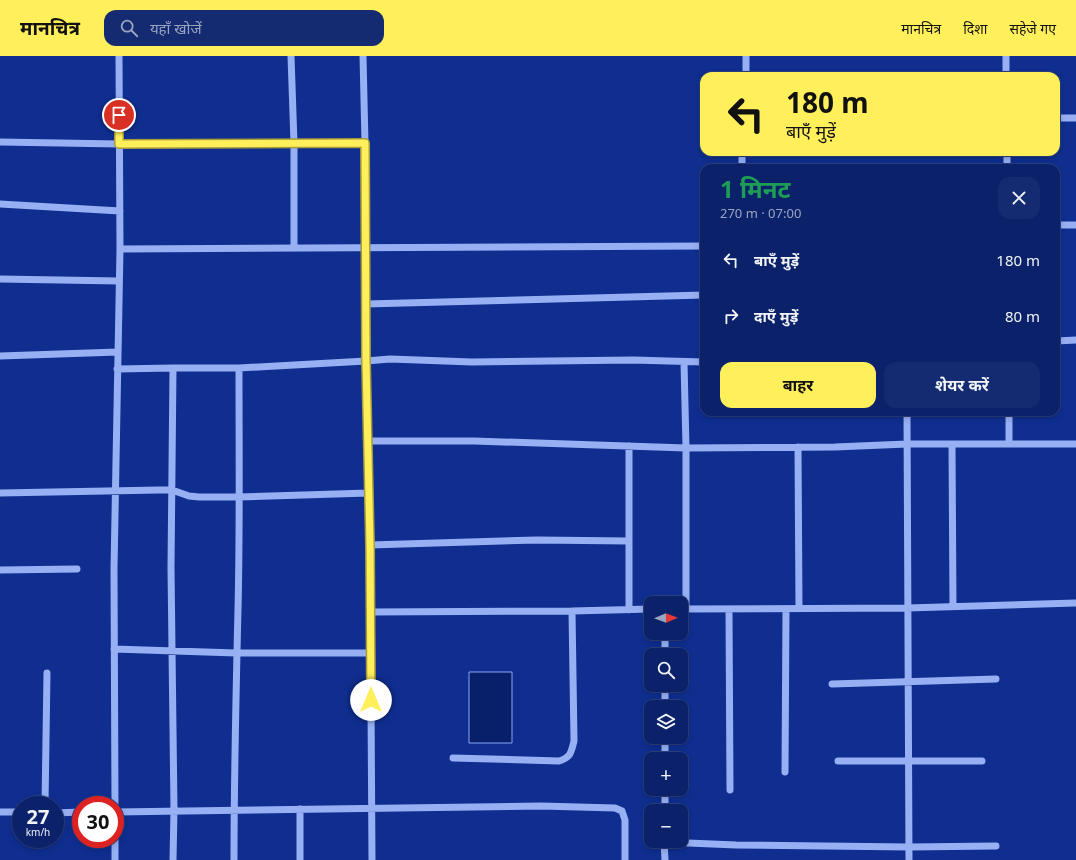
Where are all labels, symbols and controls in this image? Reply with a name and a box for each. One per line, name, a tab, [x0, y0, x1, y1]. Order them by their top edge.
search box	[104, 10, 384, 46]
text: मानचित्र	[20, 15, 80, 41]
icon: search	[118, 17, 140, 39]
text: यहाँ खोजें	[150, 18, 202, 38]
text: मानचित्र	[901, 19, 941, 38]
text: दिशा	[963, 19, 987, 38]
text: सहेजे गए	[1009, 19, 1056, 38]
text: 180 m	[786, 83, 869, 121]
icon: left	[720, 88, 772, 140]
pin	[102, 98, 136, 132]
icon: arrive	[108, 104, 130, 126]
text: बाएँ मुड़ें	[786, 119, 836, 143]
text: 1 मिनट	[720, 172, 790, 205]
button: close	[998, 177, 1040, 219]
text: 270 m · 07:00	[720, 204, 801, 222]
icon: left	[720, 249, 742, 271]
text: बाएँ मुड़ें	[754, 250, 799, 270]
text: 180 m	[996, 250, 1040, 270]
icon: right	[720, 305, 742, 327]
text: दाएँ मुड़ें	[754, 306, 798, 326]
text: 80 m	[1005, 306, 1040, 326]
button: बाहर	[720, 362, 876, 408]
button: शेयर करें	[884, 362, 1040, 408]
north arrow	[644, 596, 688, 640]
map controls	[644, 596, 688, 848]
button: search	[644, 648, 688, 692]
position arrow	[350, 679, 392, 721]
button: layers	[644, 700, 688, 744]
button: +	[644, 752, 688, 796]
speed limit sign: 30	[72, 796, 124, 848]
text: 27	[27, 803, 49, 830]
button: −	[644, 804, 688, 848]
text: km/h	[26, 825, 50, 839]

